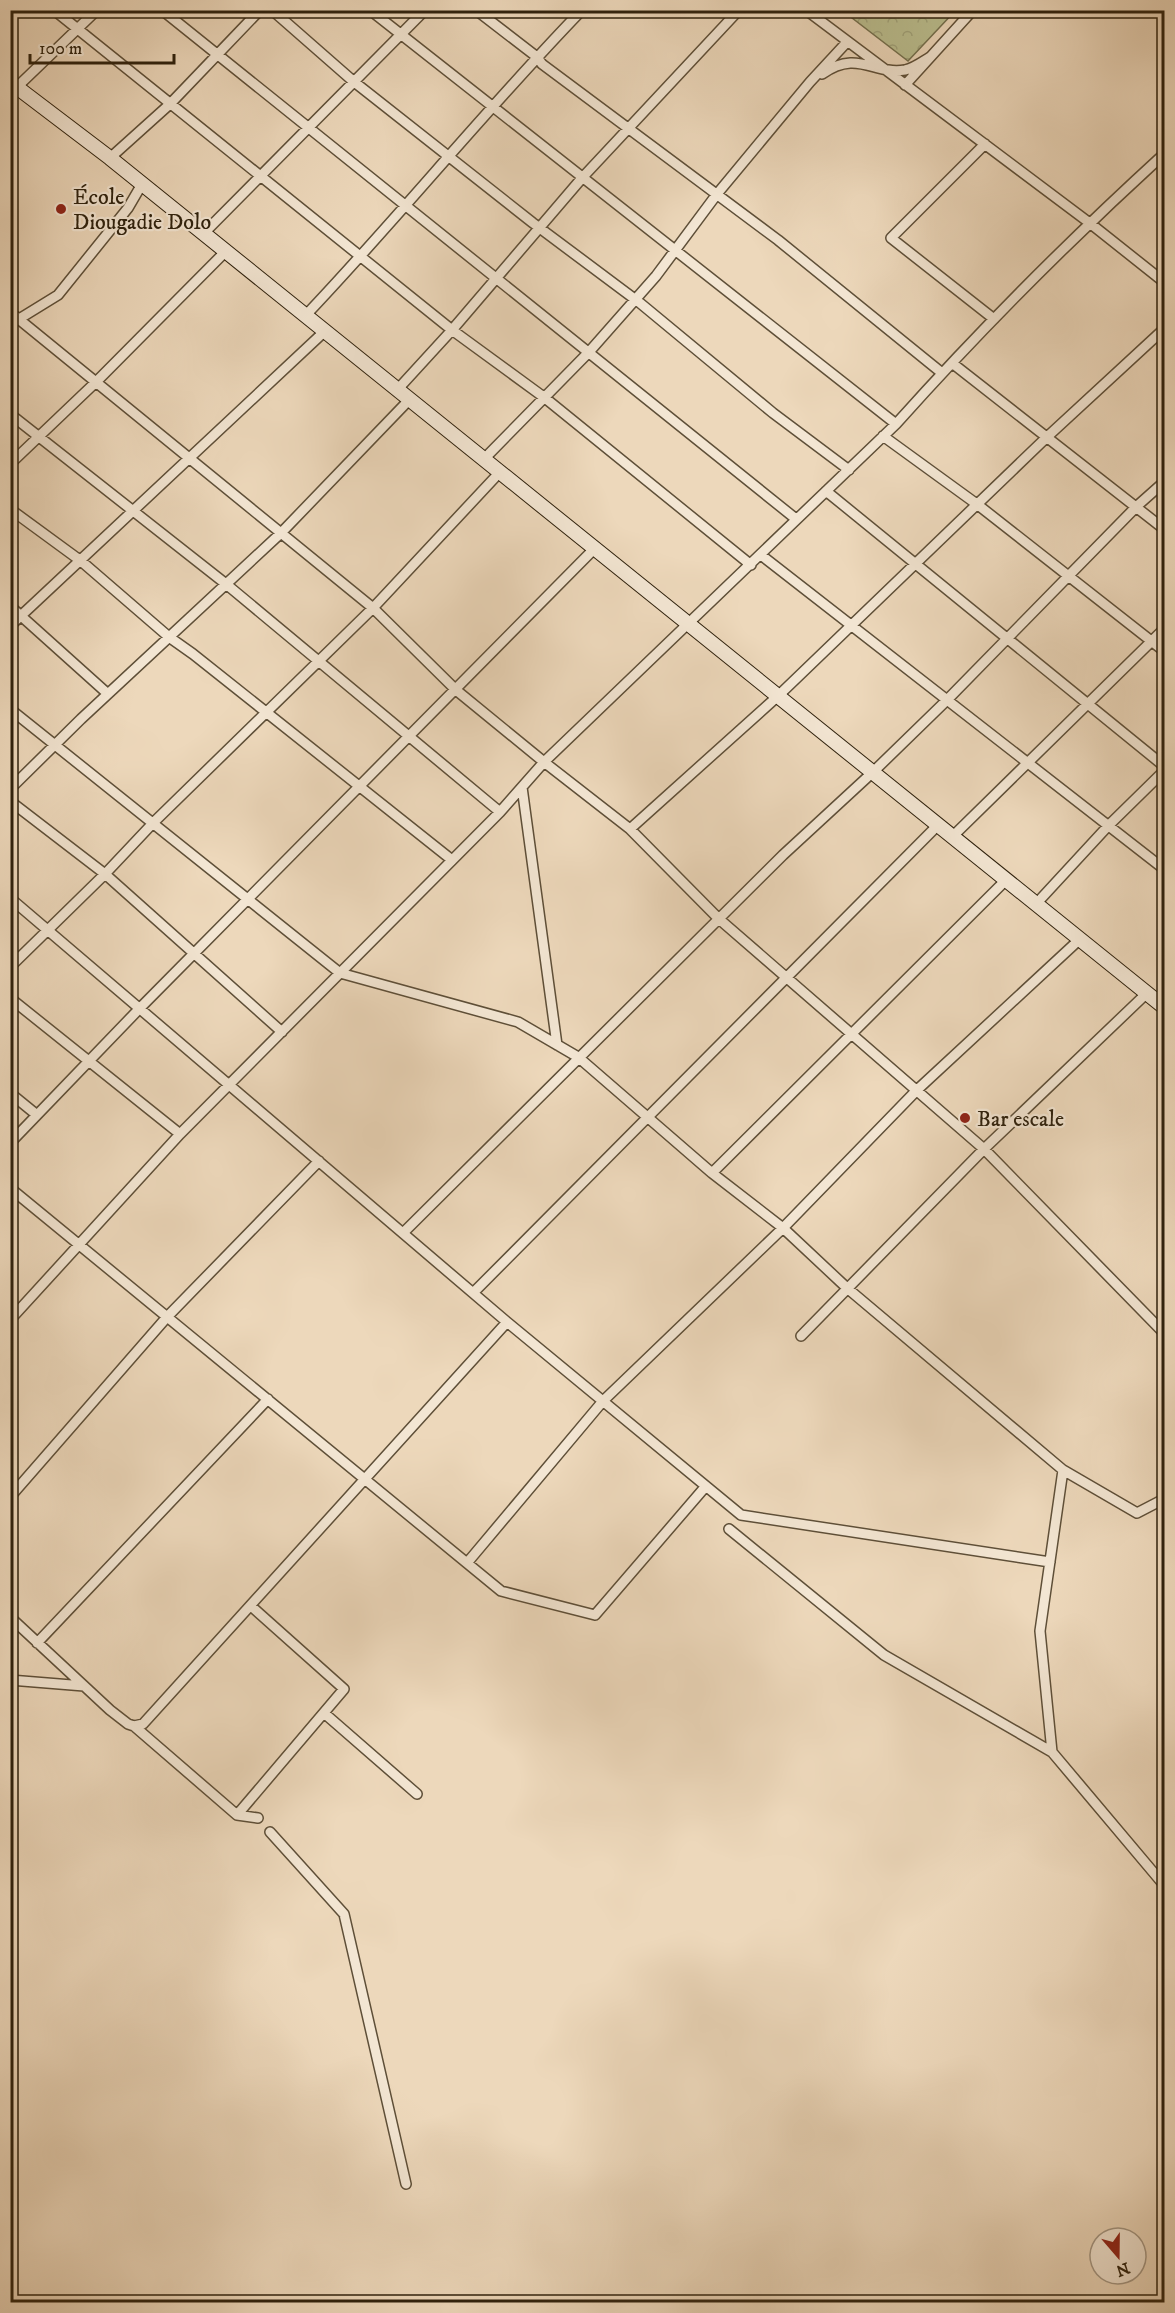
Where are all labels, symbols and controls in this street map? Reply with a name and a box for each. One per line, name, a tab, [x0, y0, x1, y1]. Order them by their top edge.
scale bar	[30, 27, 174, 65]
text: 100 m	[39, 38, 82, 60]
place label: École Diougadie Dolo	[73, 184, 211, 236]
marker: École Diougadie Dolo	[54, 202, 68, 216]
place label: Bar escale	[977, 1106, 1064, 1133]
marker: Bar escale	[958, 1111, 972, 1125]
north arrow	[1088, 2226, 1148, 2286]
text: N	[1113, 2258, 1132, 2281]

